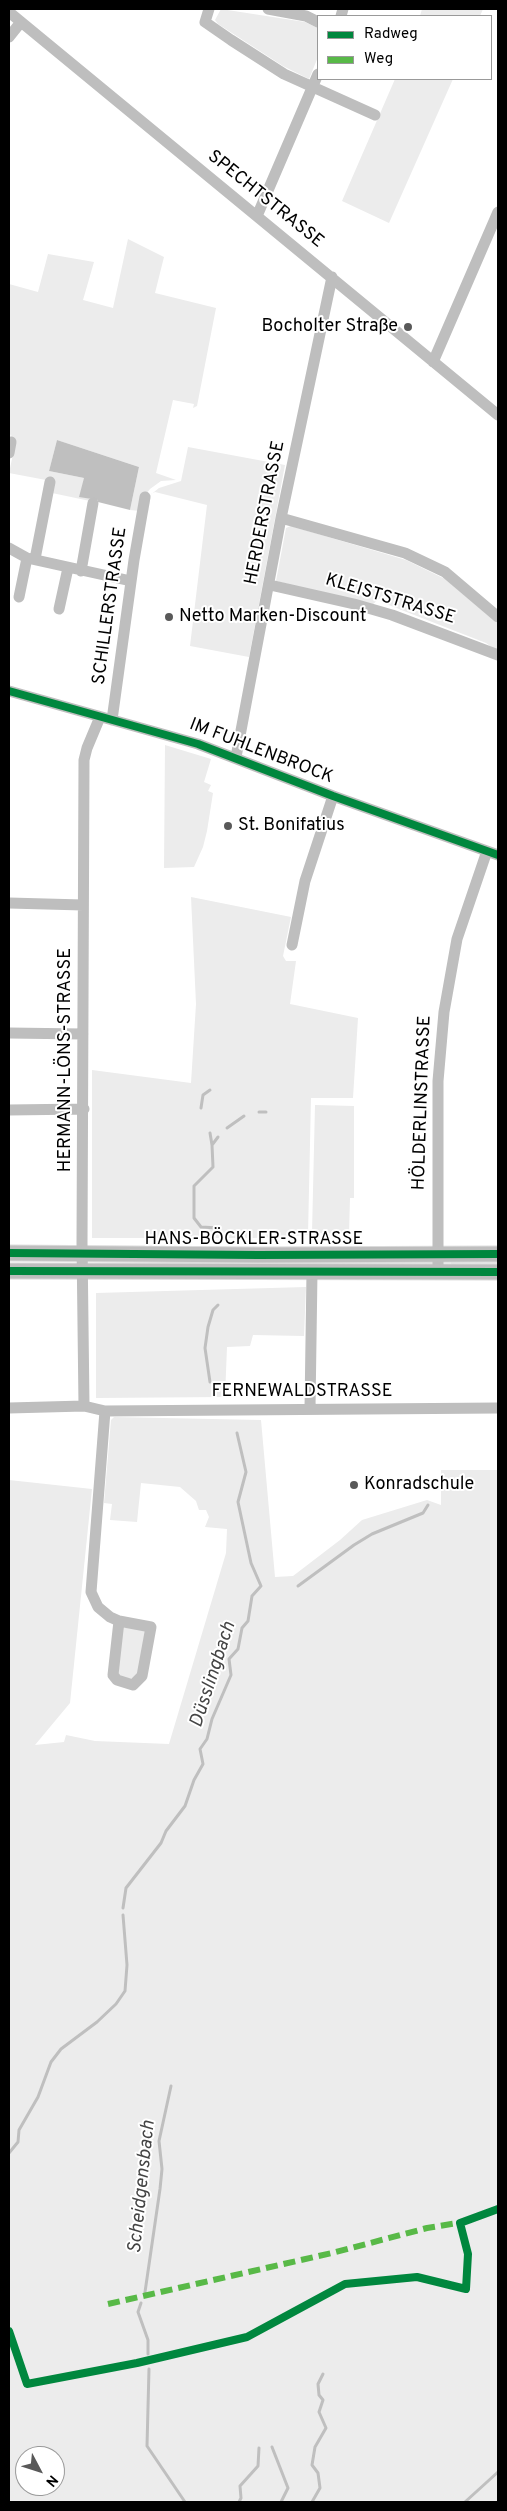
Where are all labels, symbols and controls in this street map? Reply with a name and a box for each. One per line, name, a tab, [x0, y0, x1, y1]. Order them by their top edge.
legend	[317, 15, 492, 80]
text: Radweg	[364, 25, 418, 44]
text: Weg	[364, 50, 393, 69]
street label: SPECHTSTRASSE	[203, 147, 327, 253]
place label: Bocholter Straße	[261, 316, 398, 338]
marker: Bocholter Straße	[402, 321, 414, 333]
street label: HERDERSTRASSE	[241, 439, 291, 587]
street label: SCHILLERSTRASSE	[89, 526, 133, 686]
street label: KLEISTSTRASSE	[322, 570, 458, 630]
place label: Netto Marken-Discount	[179, 606, 366, 628]
marker: Netto Marken-Discount	[163, 611, 175, 623]
street label: IM FUHLENBROCK	[186, 715, 336, 789]
place label: St. Bonifatius	[238, 815, 345, 837]
marker: St. Bonifatius	[222, 820, 234, 832]
street label: HERMANN-LÖNS-STRASSE	[55, 948, 77, 1172]
street label: HÖLDERLINSTRASSE	[409, 1015, 437, 1191]
street label: HANS-BÖCKLER-STRASSE	[145, 1229, 363, 1251]
street label: FERNEWALDSTRASSE	[211, 1381, 393, 1403]
place label: Konradschule	[364, 1474, 474, 1496]
marker: Konradschule	[348, 1479, 360, 1491]
water label: Düsslingbach	[186, 1619, 242, 1731]
water label: Scheidgensbach	[125, 2119, 161, 2255]
north arrow	[15, 2446, 65, 2496]
text: N	[41, 2471, 61, 2490]

